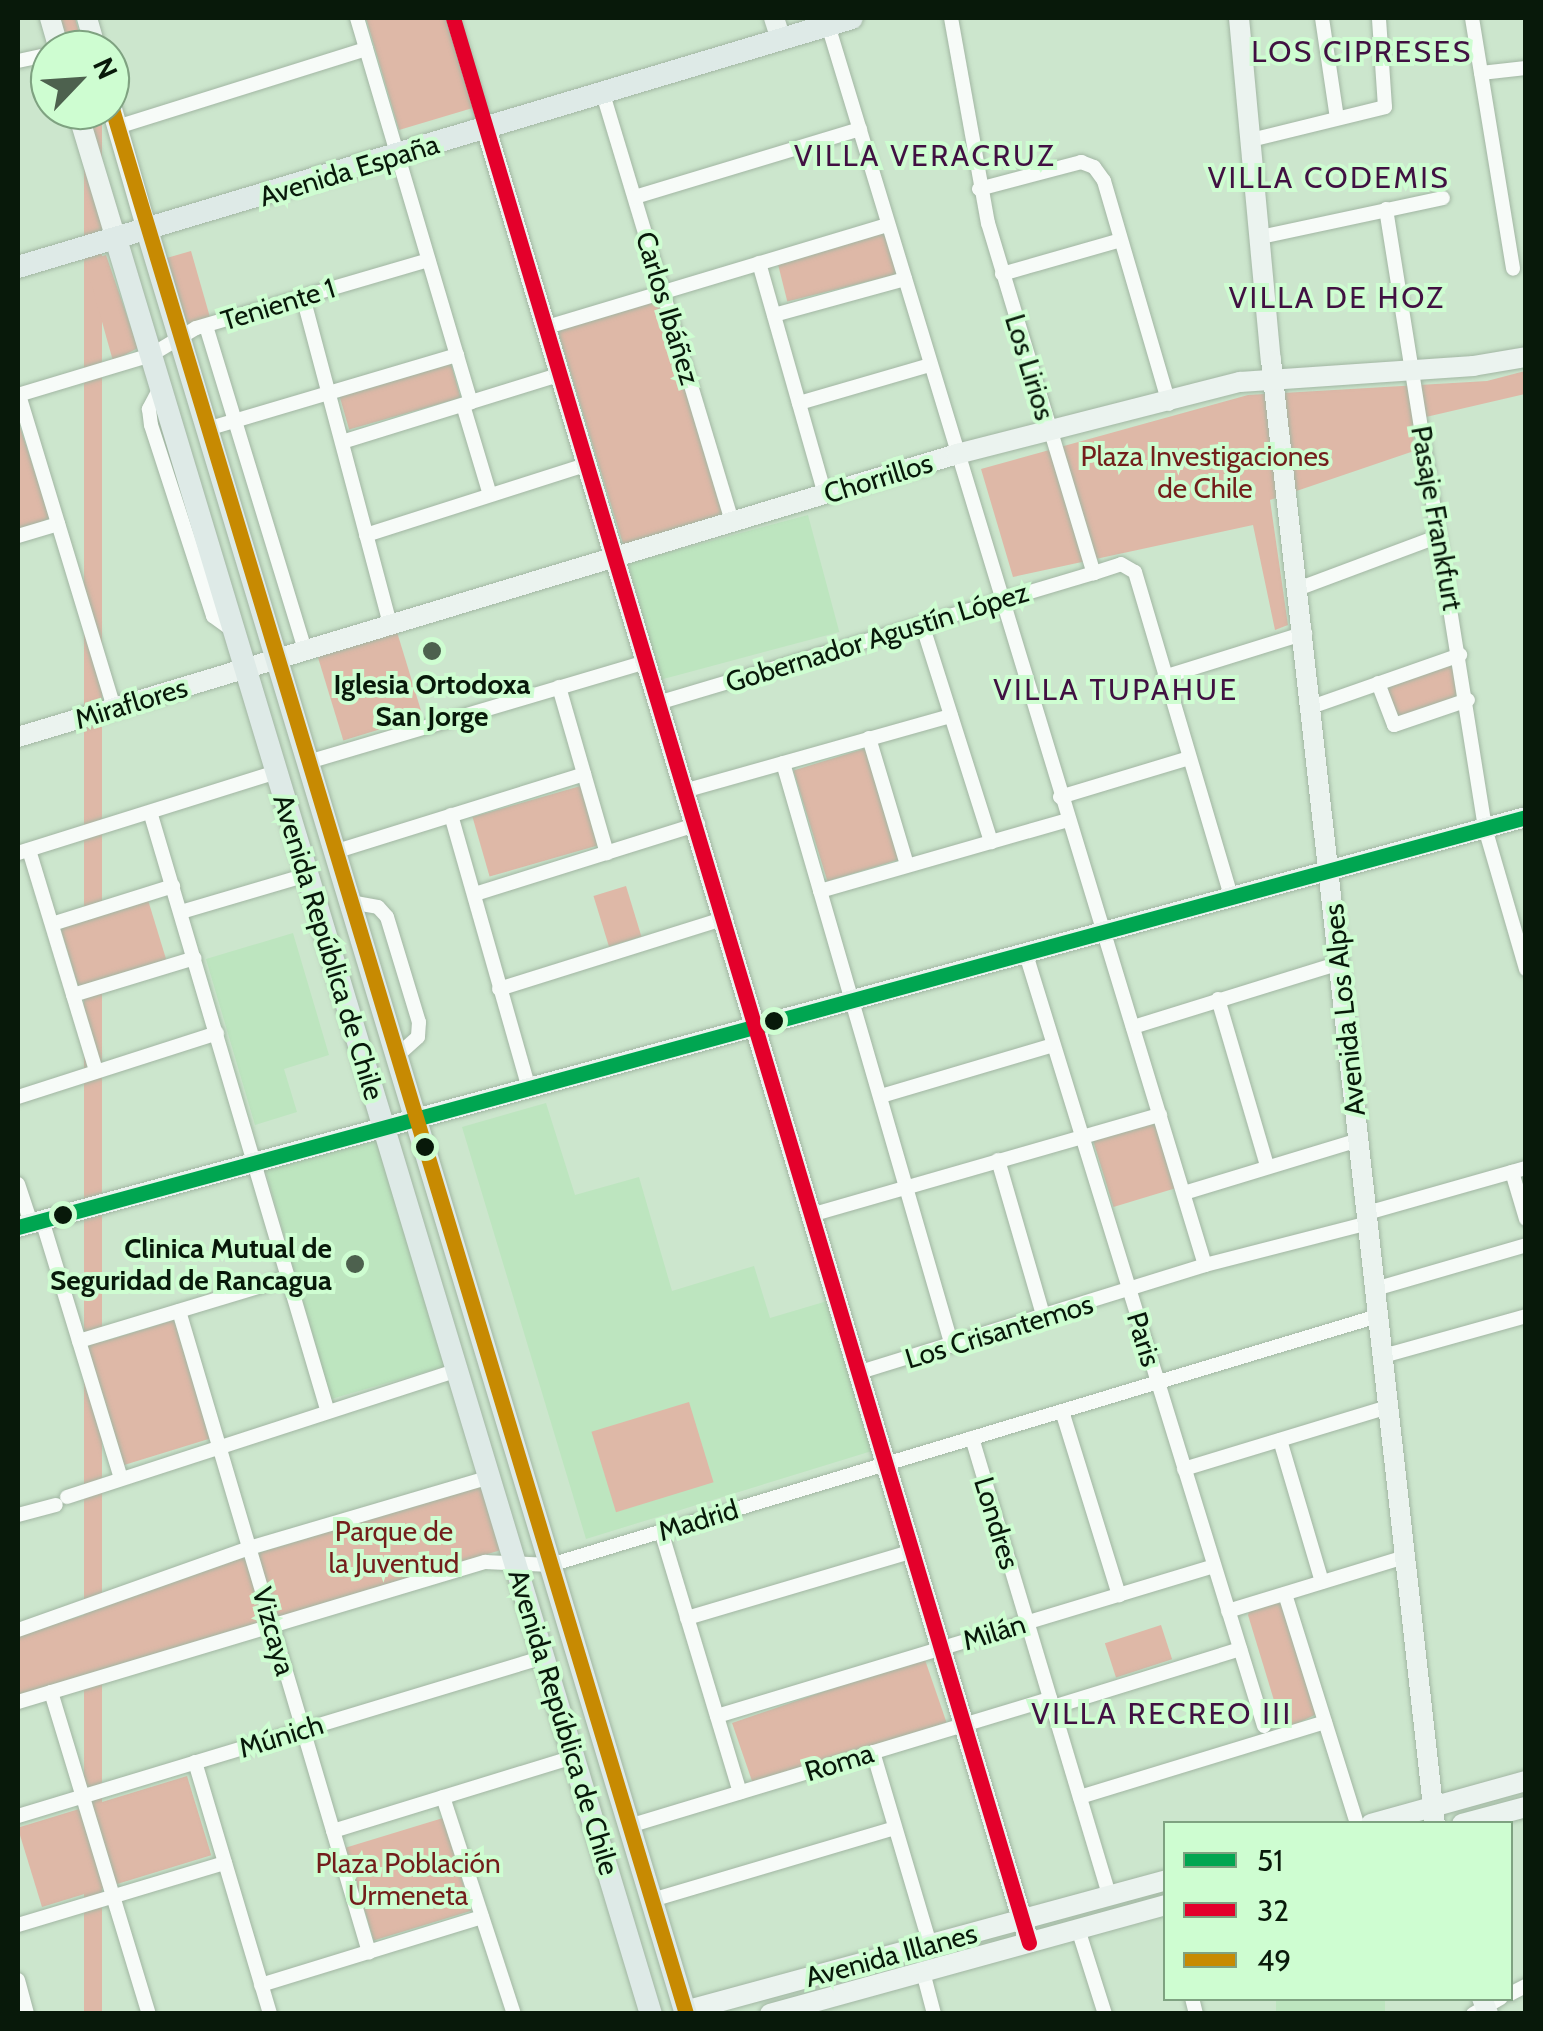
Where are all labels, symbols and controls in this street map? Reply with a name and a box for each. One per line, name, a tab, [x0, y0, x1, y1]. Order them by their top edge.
north arrow	[30, 30, 130, 130]
district label: LOS CIPRESES	[1251, 34, 1473, 70]
text: N	[86, 52, 125, 84]
street label: Avenida España	[255, 127, 443, 213]
district label: VILLA VERACRUZ	[794, 138, 1056, 174]
district label: VILLA CODEMIS	[1208, 160, 1450, 196]
street label: Carlos Ibáñez	[629, 227, 707, 389]
street label: Teniente 1	[217, 271, 339, 337]
district label: VILLA DE HOZ	[1229, 280, 1445, 316]
street label: Los Lirios	[998, 310, 1062, 424]
street label: Pasaje Frankfurt	[1404, 423, 1470, 613]
park label: Plaza Investigaciones de Chile	[1081, 439, 1329, 505]
street label: Chorrillos	[820, 446, 936, 510]
street label: Gobernador Agustín López	[722, 575, 1032, 699]
marker: Iglesia Ortodoxa San Jorge	[421, 640, 443, 662]
place label: Iglesia Ortodoxa San Jorge	[333, 667, 531, 733]
street label: Miraflores	[71, 670, 191, 736]
district label: VILLA TUPAHUE	[993, 672, 1239, 708]
street label: Avenida República de Chile	[266, 790, 392, 1104]
street label: Avenida Los Alpes	[1316, 902, 1372, 1118]
unlabelled marker	[764, 1011, 784, 1031]
unlabelled marker	[415, 1137, 435, 1157]
unlabelled marker	[53, 1205, 73, 1225]
place label: Clinica Mutual de Seguridad de Rancagua	[50, 1231, 332, 1297]
marker: Clinica Mutual de Seguridad de Rancagua	[342, 1251, 368, 1277]
street label: Los Crisantemos	[901, 1286, 1097, 1376]
street label: Paris	[1120, 1308, 1168, 1370]
street label: Londres	[967, 1473, 1027, 1573]
street label: Madrid	[654, 1492, 742, 1548]
park label: Parque de la Juventud	[329, 1514, 459, 1580]
street label: Avenida República de Chile	[501, 1565, 627, 1879]
street label: Vizcaya	[245, 1583, 303, 1679]
street label: Milán	[958, 1607, 1030, 1657]
district label: VILLA RECREO III	[1031, 1696, 1293, 1732]
street label: Múnich	[235, 1707, 327, 1765]
street label: Roma	[801, 1736, 877, 1788]
legend	[1163, 1821, 1513, 2001]
text: 51	[1257, 1842, 1283, 1879]
park label: Plaza Población Urmeneta	[315, 1846, 501, 1912]
text: 32	[1257, 1892, 1289, 1929]
street label: Avenida Illanes	[802, 1916, 980, 1994]
text: 49	[1257, 1942, 1291, 1979]

